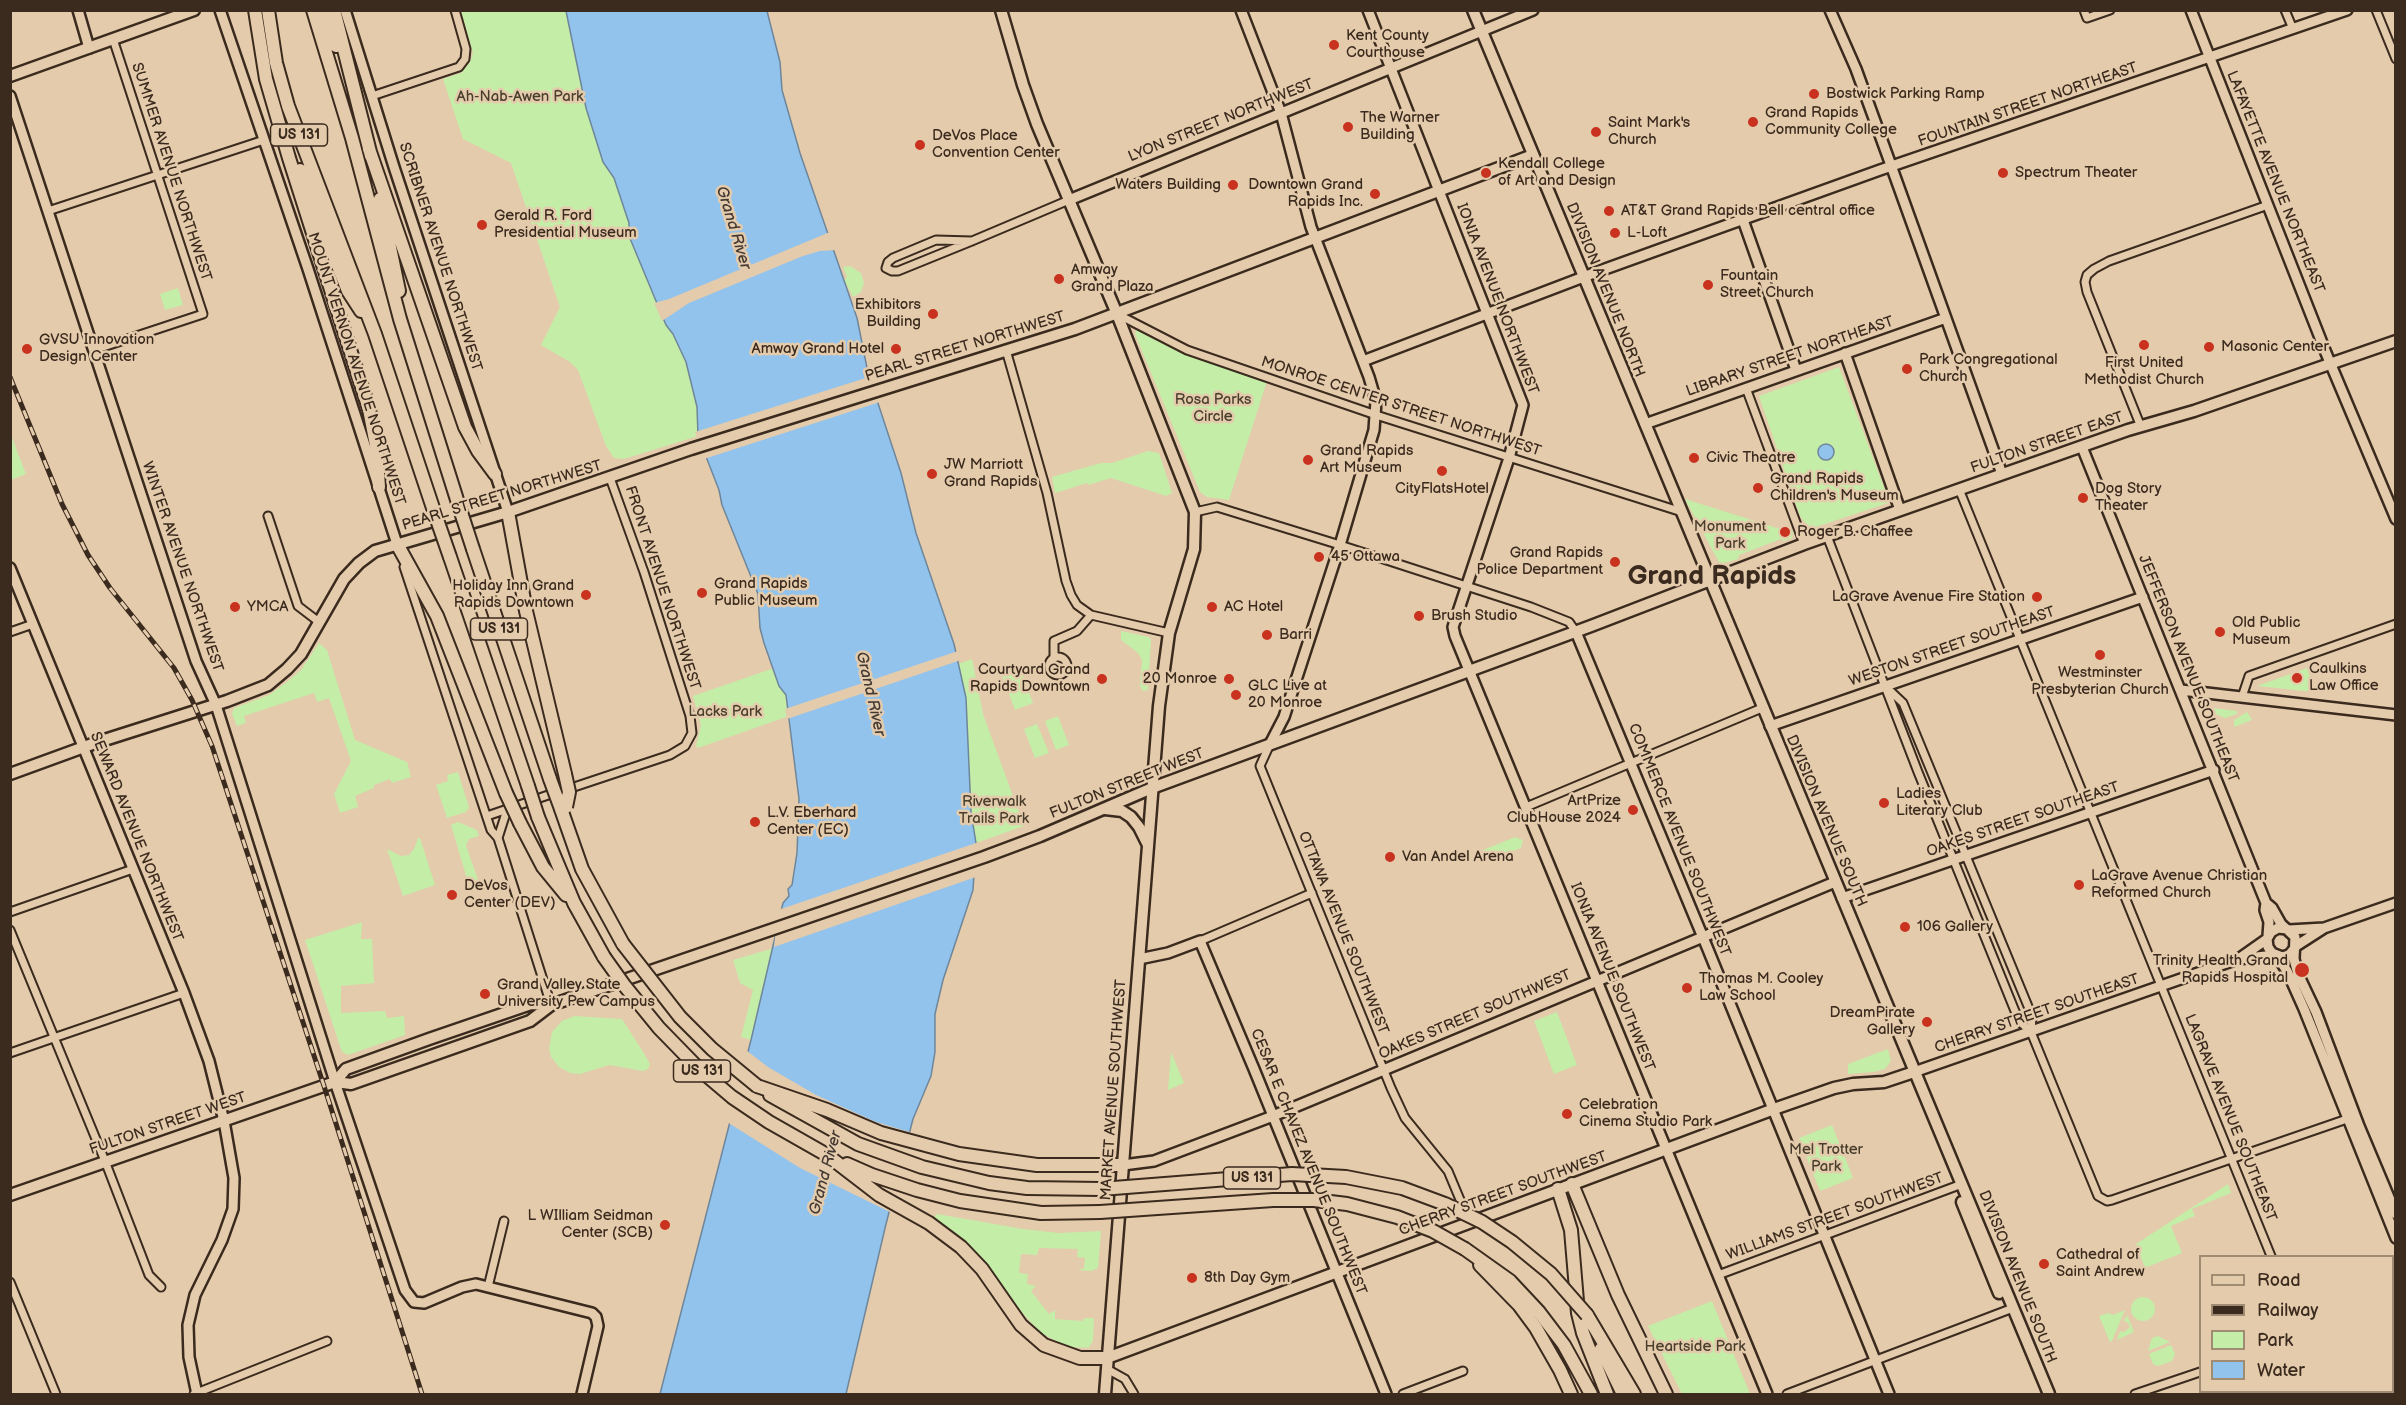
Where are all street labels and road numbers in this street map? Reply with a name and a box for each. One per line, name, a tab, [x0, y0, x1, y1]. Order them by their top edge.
street label: FOUNTAIN STREET NORTHEAST	[1916, 59, 2140, 151]
street label: SUMMER AVENUE NORTHWEST	[127, 60, 215, 284]
street label: LAFAYETTE AVENUE NORTHEAST	[2222, 68, 2328, 296]
street label: LYON STREET NORTHWEST	[1126, 76, 1316, 166]
road number: US 131	[270, 124, 328, 146]
street label: SCRIBNER AVENUE NORTHWEST	[394, 140, 486, 374]
street label: DIVISION AVENUE NORTH	[1562, 200, 1648, 380]
street label: IONIA AVENUE NORTHWEST	[1452, 201, 1542, 397]
street label: MOUNT VERNON AVENUE NORTHWEST	[303, 230, 409, 508]
street label: PEARL STREET NORTHWEST	[863, 308, 1067, 386]
street label: LIBRARY STREET NORTHEAST	[1684, 313, 1896, 401]
street label: MONROE CENTER STREET NORTHWEST	[1259, 353, 1543, 461]
street label: FULTON STREET EAST	[1968, 408, 2126, 478]
street label: PEARL STREET NORTHWEST	[400, 457, 604, 535]
street label: WINTER AVENUE NORTHWEST	[137, 459, 227, 675]
street label: FRONT AVENUE NORTHWEST	[620, 484, 704, 692]
street label: JEFFERSON AVENUE SOUTHEAST	[2134, 553, 2242, 785]
street label: WESTON STREET SOUTHEAST	[1847, 603, 2057, 691]
road number: US 131	[470, 618, 528, 640]
street label: COMMERCE AVENUE SOUTHWEST	[1624, 721, 1734, 959]
street label: SEWARD AVENUE NORTHWEST	[86, 730, 186, 944]
street label: DIVISION AVENUE SOUTH	[1782, 732, 1870, 910]
street label: FULTON STREET WEST	[1047, 745, 1207, 823]
street label: OAKES STREET SOUTHEAST	[1924, 779, 2122, 861]
street label: OTTAWA AVENUE SOUTHWEST	[1294, 829, 1392, 1037]
street label: IONIA AVENUE SOUTHWEST	[1566, 880, 1658, 1074]
street label: OAKES STREET SOUTHWEST	[1376, 966, 1574, 1064]
street label: CHERRY STREET SOUTHEAST	[1932, 970, 2142, 1058]
street label: MARKET AVENUE SOUTHWEST	[1097, 979, 1131, 1201]
street label: LAGRAVE AVENUE SOUTHEAST	[2180, 1012, 2280, 1224]
street label: CESAR E CHAVEZ AVENUE SOUTHWEST	[1246, 1026, 1370, 1298]
road number: US 131	[674, 1060, 730, 1082]
street label: FULTON STREET WEST	[87, 1089, 249, 1159]
street label: CHERRY STREET SOUTHWEST	[1397, 1148, 1609, 1240]
road number: US 131	[1224, 1167, 1280, 1189]
street label: WILLIAMS STREET SOUTHWEST	[1724, 1169, 1946, 1265]
street label: DIVISION AVENUE SOUTH	[1974, 1188, 2060, 1366]

